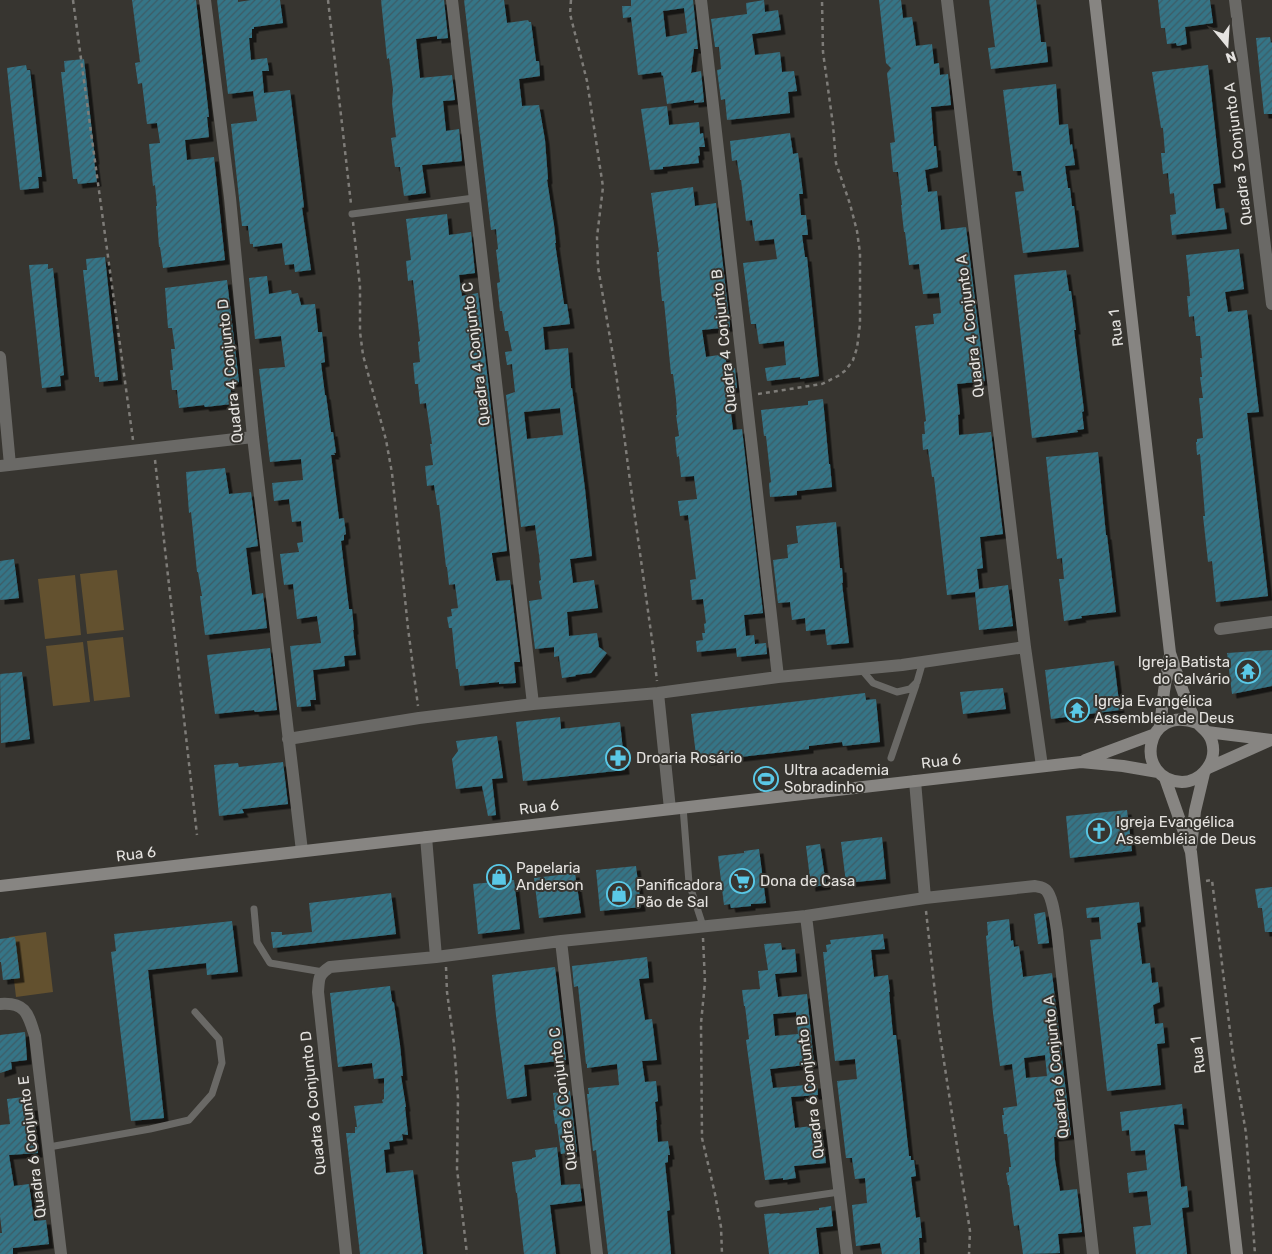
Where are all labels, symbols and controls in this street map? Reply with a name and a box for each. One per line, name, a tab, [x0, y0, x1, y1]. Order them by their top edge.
north arrow	[1202, 20, 1252, 70]
text: N	[1223, 47, 1238, 67]
street label: Quadra 3 Conjunto A	[1220, 81, 1256, 227]
street label: Quadra 4 Conjunto A	[952, 253, 988, 399]
street label: Quadra 4 Conjunto B	[707, 268, 741, 414]
street label: Quadra 4 Conjunto C	[458, 281, 494, 427]
street label: Quadra 4 Conjunto D	[213, 298, 247, 444]
street label: Rua 1	[1105, 308, 1127, 348]
place label: Igreja Batista do Calvário	[1138, 653, 1230, 688]
temple icon: Igreja Batista do Calvário	[1235, 658, 1261, 684]
place label: Igreja Evangélica Assembleia de Deus	[1094, 692, 1234, 727]
temple icon: Igreja Evangélica Assembleia de Deus	[1064, 697, 1090, 723]
pharmacy icon: Droaria Rosário	[605, 745, 631, 771]
place label: Droaria Rosário	[636, 749, 742, 767]
street label: Rua 6	[920, 750, 962, 772]
place label: Ultra academia Sobradinho	[784, 761, 889, 796]
sports icon: Ultra academia Sobradinho	[753, 766, 779, 792]
street label: Rua 6	[518, 796, 560, 818]
place label: Igreja Evangélica Assembléia de Deus	[1116, 813, 1256, 848]
church icon: Igreja Evangélica Assembléia de Deus	[1086, 818, 1112, 844]
street label: Rua 6	[115, 843, 157, 865]
place label: Papelaria Anderson	[516, 859, 584, 894]
shop icon: Papelaria Anderson	[486, 864, 512, 890]
supermarket icon: Dona de Casa	[729, 868, 755, 894]
place label: Dona de Casa	[760, 872, 855, 890]
place label: Panificadora Pão de Sal	[636, 876, 723, 911]
shop icon: Panificadora Pão de Sal	[606, 881, 632, 907]
street label: Quadra 6 Conjunto A	[1040, 994, 1072, 1140]
street label: Quadra 6 Conjunto B	[792, 1014, 828, 1160]
street label: Quadra 6 Conjunto C	[545, 1026, 581, 1172]
street label: Quadra 6 Conjunto D	[296, 1030, 330, 1176]
street label: Rua 1	[1187, 1035, 1209, 1075]
street label: Quadra 6 Conjunto E	[14, 1075, 50, 1219]

